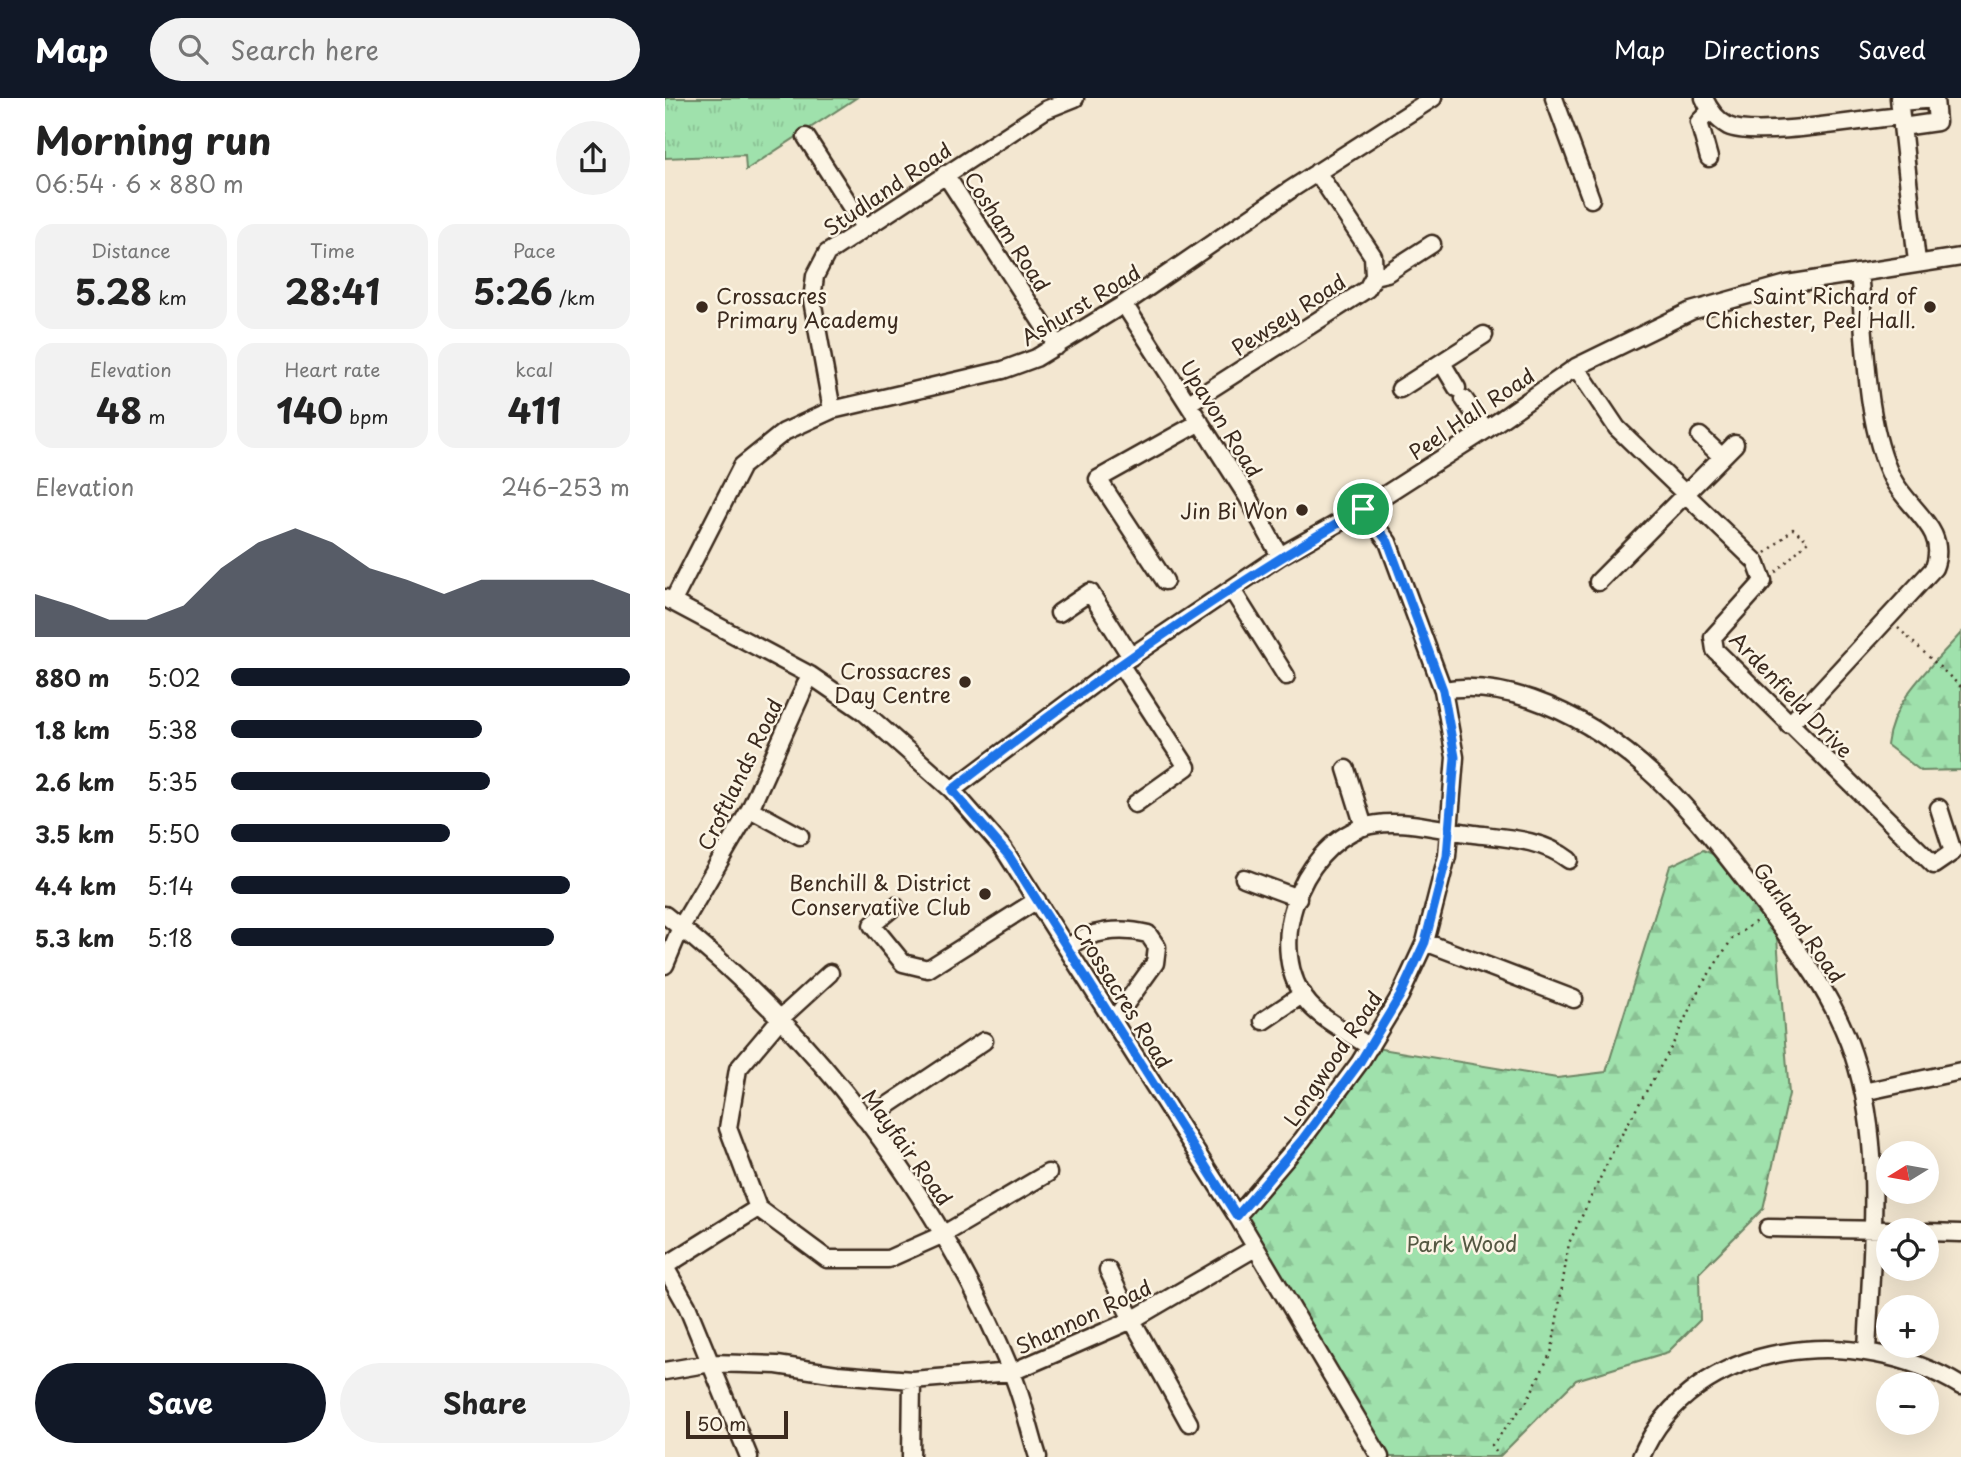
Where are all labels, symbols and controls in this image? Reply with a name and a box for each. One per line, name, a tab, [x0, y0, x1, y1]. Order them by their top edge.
search box	[150, 18, 640, 81]
text: Map	[35, 24, 108, 74]
icon: search	[174, 30, 212, 68]
text: Search here	[230, 30, 379, 69]
text: Map	[1614, 31, 1665, 67]
text: Directions	[1703, 31, 1820, 67]
text: Saved	[1858, 31, 1926, 67]
text: Morning run	[35, 111, 271, 168]
button: share	[556, 121, 630, 195]
street label: Studland Road	[817, 133, 957, 243]
street label: Cosham Road	[957, 164, 1059, 298]
text: 06:54 · 6 × 880 m	[35, 166, 244, 201]
text: Distance	[91, 236, 171, 264]
text: Time	[310, 236, 355, 264]
text: Pace	[513, 236, 556, 264]
street label: Ashurst Road	[1014, 255, 1146, 353]
text: 5.28	[75, 264, 152, 317]
text: 28:41	[285, 264, 380, 317]
text: 5:26	[473, 264, 553, 317]
street label: Pewsey Road	[1224, 265, 1352, 363]
place label: Crossacres Primary Academy	[716, 279, 899, 335]
place label: Saint Richard of Chichester, Peel Hall.	[1705, 279, 1918, 335]
text: km	[152, 283, 187, 311]
text: /km	[553, 283, 595, 311]
marker: Crossacres Primary Academy	[694, 299, 710, 315]
marker: Saint Richard of Chichester, Peel Hall.	[1922, 299, 1938, 315]
street label: Upavon Road	[1173, 353, 1271, 483]
text: Elevation	[90, 355, 172, 383]
text: Heart rate	[285, 355, 380, 383]
text: kcal	[515, 355, 553, 383]
street label: Peel Hall Road	[1402, 359, 1540, 467]
text: 48	[96, 383, 142, 436]
text: 140	[276, 383, 343, 436]
text: 411	[507, 383, 561, 436]
text: m	[142, 402, 166, 430]
text: bpm	[343, 402, 389, 430]
text: Elevation	[35, 469, 134, 504]
text: 246–253 m	[501, 469, 630, 504]
pin	[1333, 479, 1393, 539]
icon: arrive	[1344, 490, 1382, 528]
place label: Jin Bi Won	[1180, 494, 1288, 526]
marker: Jin Bi Won	[1294, 502, 1310, 518]
street label: Ardenfield Drive	[1723, 623, 1861, 765]
place label: Crossacres Day Centre	[834, 654, 951, 710]
text: 880 m	[35, 660, 110, 695]
text: 5:02	[147, 660, 201, 695]
marker: Crossacres Day Centre	[957, 674, 973, 690]
street label: Croftlands Road	[688, 692, 790, 856]
text: 1.8 km	[35, 712, 110, 747]
text: 5:38	[147, 712, 198, 747]
text: 2.6 km	[35, 764, 115, 799]
text: 5:35	[147, 764, 198, 799]
text: 3.5 km	[35, 816, 115, 851]
text: 5:50	[147, 816, 200, 851]
street label: Garland Road	[1746, 855, 1854, 989]
place label: Benchill & District Conservative Club	[789, 866, 971, 922]
text: 4.4 km	[35, 868, 116, 903]
text: 5:14	[147, 868, 194, 903]
marker: Benchill & District Conservative Club	[977, 886, 993, 902]
street label: Crossacres Road	[1065, 916, 1181, 1074]
text: 5.3 km	[35, 920, 115, 955]
text: 5:18	[147, 920, 193, 955]
street label: Longwood Road	[1275, 984, 1389, 1132]
street label: Mayfair Road	[855, 1082, 961, 1212]
north arrow	[1876, 1141, 1939, 1204]
map controls	[1876, 1141, 1939, 1435]
button: locate	[1876, 1218, 1939, 1281]
park label: Park Wood	[1407, 1227, 1517, 1259]
street label: Shannon Road	[1010, 1270, 1156, 1362]
button: +	[1876, 1295, 1939, 1358]
button: Save	[35, 1363, 326, 1443]
button: Share	[340, 1363, 630, 1443]
button: −	[1876, 1372, 1939, 1435]
scale bar	[686, 1408, 787, 1440]
text: 50 m	[697, 1409, 746, 1437]

